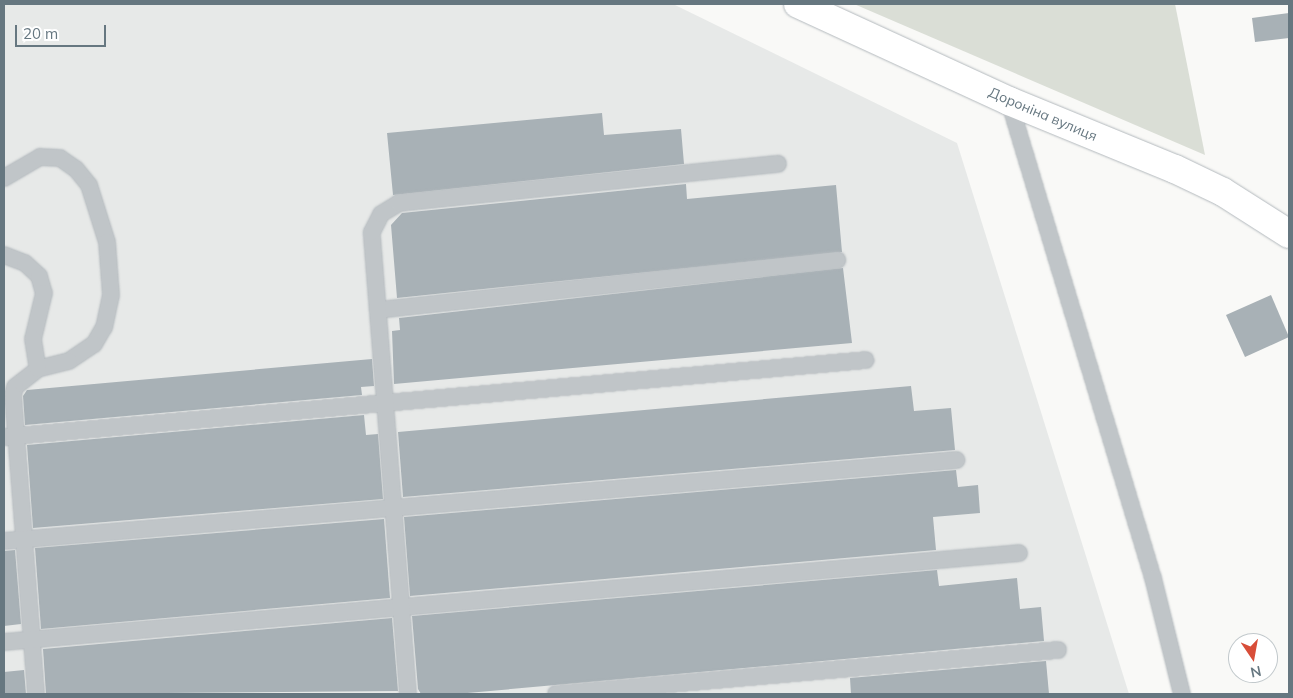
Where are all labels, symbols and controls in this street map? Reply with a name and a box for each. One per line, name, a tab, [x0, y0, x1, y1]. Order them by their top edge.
scale bar	[18, 15, 109, 47]
text: 20 m	[23, 24, 58, 43]
street label: Дороніна вулиця	[986, 84, 1100, 144]
north arrow	[1228, 633, 1278, 683]
text: N	[1249, 662, 1263, 682]

